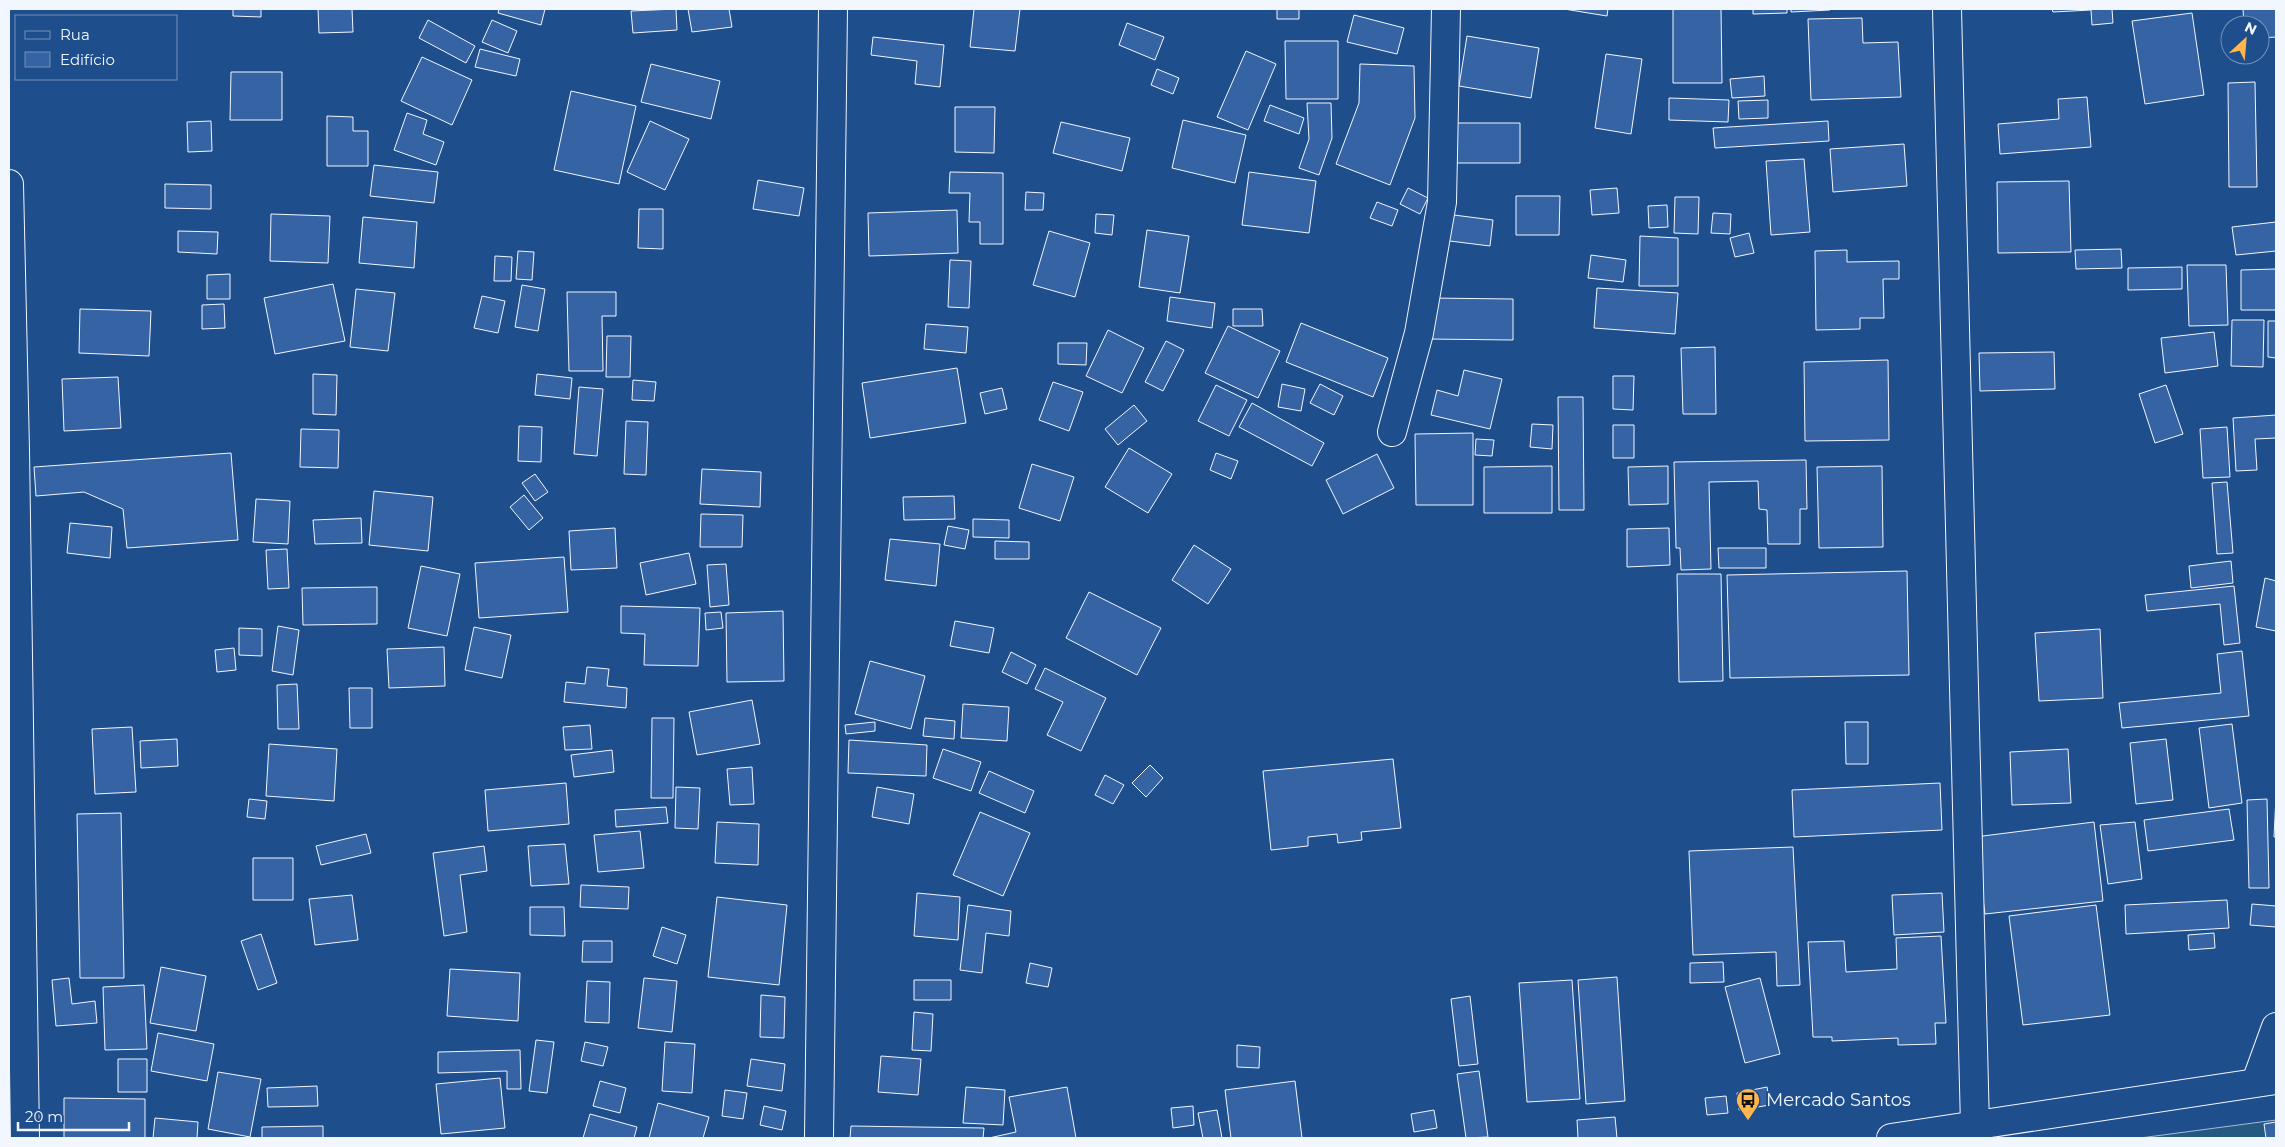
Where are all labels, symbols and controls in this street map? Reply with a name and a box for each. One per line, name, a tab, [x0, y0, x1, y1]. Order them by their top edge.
legend	[15, 15, 178, 80]
north arrow	[2220, 15, 2270, 65]
text: N	[2242, 18, 2260, 39]
text: Rua	[60, 25, 90, 44]
text: Edifício	[60, 50, 115, 69]
bus stop icon: Mercado Santos	[1735, 1087, 1761, 1121]
place label: Mercado Santos	[1766, 1089, 1911, 1111]
scale bar	[18, 1100, 129, 1132]
text: 20 m	[25, 1107, 63, 1126]

